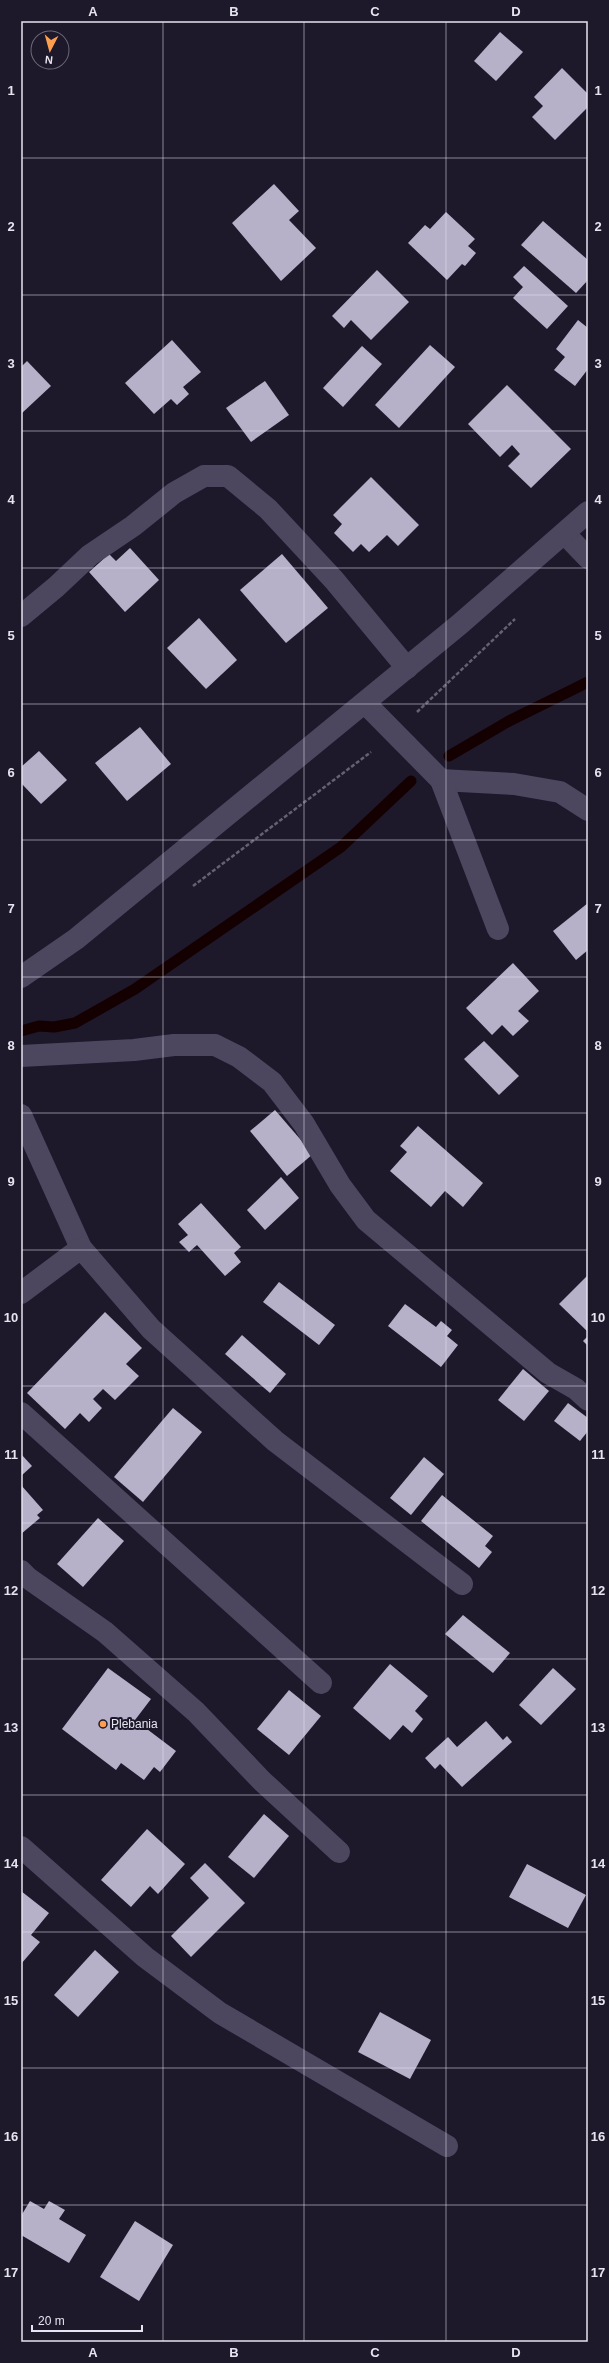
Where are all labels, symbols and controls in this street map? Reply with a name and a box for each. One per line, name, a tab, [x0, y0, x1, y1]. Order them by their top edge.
text: A	[88, 4, 98, 19]
text: B	[229, 4, 239, 19]
text: C	[370, 4, 380, 19]
text: D	[511, 4, 521, 19]
north arrow	[30, 30, 70, 70]
text: N	[44, 54, 54, 66]
text: 1	[7, 83, 15, 98]
text: 1	[594, 83, 602, 98]
text: 2	[7, 219, 15, 234]
text: 2	[594, 219, 602, 234]
text: 3	[7, 356, 15, 371]
text: 3	[594, 356, 602, 371]
text: 4	[7, 492, 15, 507]
text: 4	[594, 492, 602, 507]
text: 5	[7, 628, 15, 643]
text: 5	[594, 628, 602, 643]
text: 6	[7, 765, 15, 780]
text: 6	[594, 765, 602, 780]
text: 7	[7, 901, 15, 916]
text: 7	[594, 901, 602, 916]
text: 8	[7, 1038, 15, 1053]
text: 8	[594, 1038, 602, 1053]
text: 9	[7, 1174, 15, 1189]
text: 9	[594, 1174, 602, 1189]
text: 10	[4, 1310, 18, 1325]
text: 10	[591, 1310, 605, 1325]
text: 11	[4, 1447, 18, 1462]
text: 11	[591, 1447, 605, 1462]
text: 12	[4, 1583, 18, 1598]
text: 12	[591, 1583, 605, 1598]
place label: Plebania	[111, 1717, 158, 1731]
marker: Plebania	[98, 1719, 108, 1729]
text: 13	[4, 1720, 18, 1735]
text: 13	[591, 1720, 605, 1735]
text: 14	[4, 1856, 19, 1871]
text: 14	[591, 1856, 606, 1871]
text: 15	[4, 1993, 18, 2008]
text: 15	[591, 1993, 605, 2008]
text: 16	[4, 2129, 18, 2144]
text: 16	[591, 2129, 605, 2144]
text: 17	[4, 2265, 18, 2280]
text: 17	[591, 2265, 605, 2280]
scale bar	[32, 2307, 142, 2333]
text: 20 m	[38, 2314, 65, 2328]
text: A	[88, 2345, 98, 2360]
text: B	[229, 2345, 239, 2360]
text: C	[370, 2345, 380, 2360]
text: D	[511, 2345, 521, 2360]

